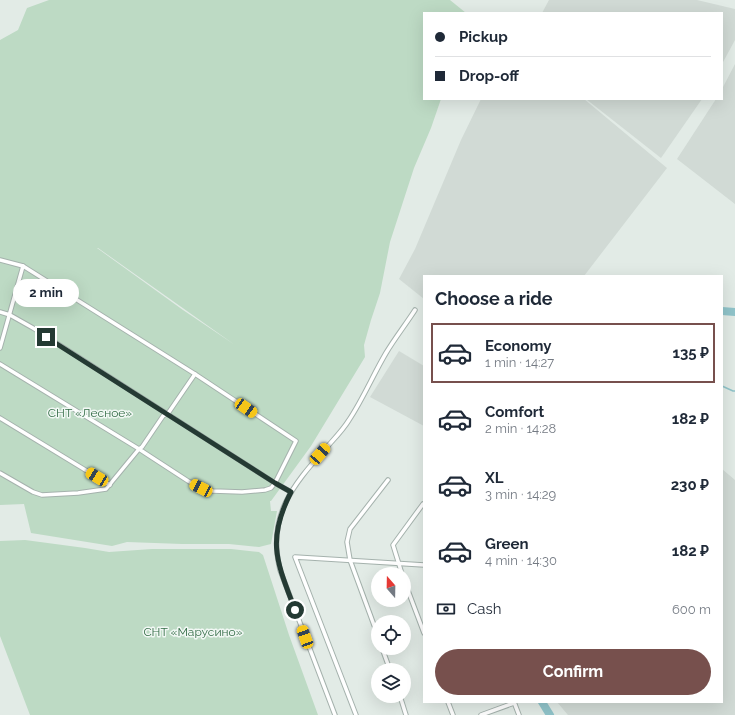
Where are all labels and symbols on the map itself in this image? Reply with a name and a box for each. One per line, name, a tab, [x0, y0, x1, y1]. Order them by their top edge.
callout: 2 min	[13, 279, 79, 307]
route end	[37, 328, 55, 346]
car	[233, 396, 259, 420]
park label: СНТ «Лесное»	[48, 406, 132, 420]
car	[308, 441, 332, 467]
car	[84, 466, 110, 488]
car	[188, 477, 214, 499]
north arrow	[371, 567, 411, 607]
route start	[286, 601, 304, 619]
car	[295, 624, 315, 650]
park label: СНТ «Марусино»	[143, 625, 243, 639]

